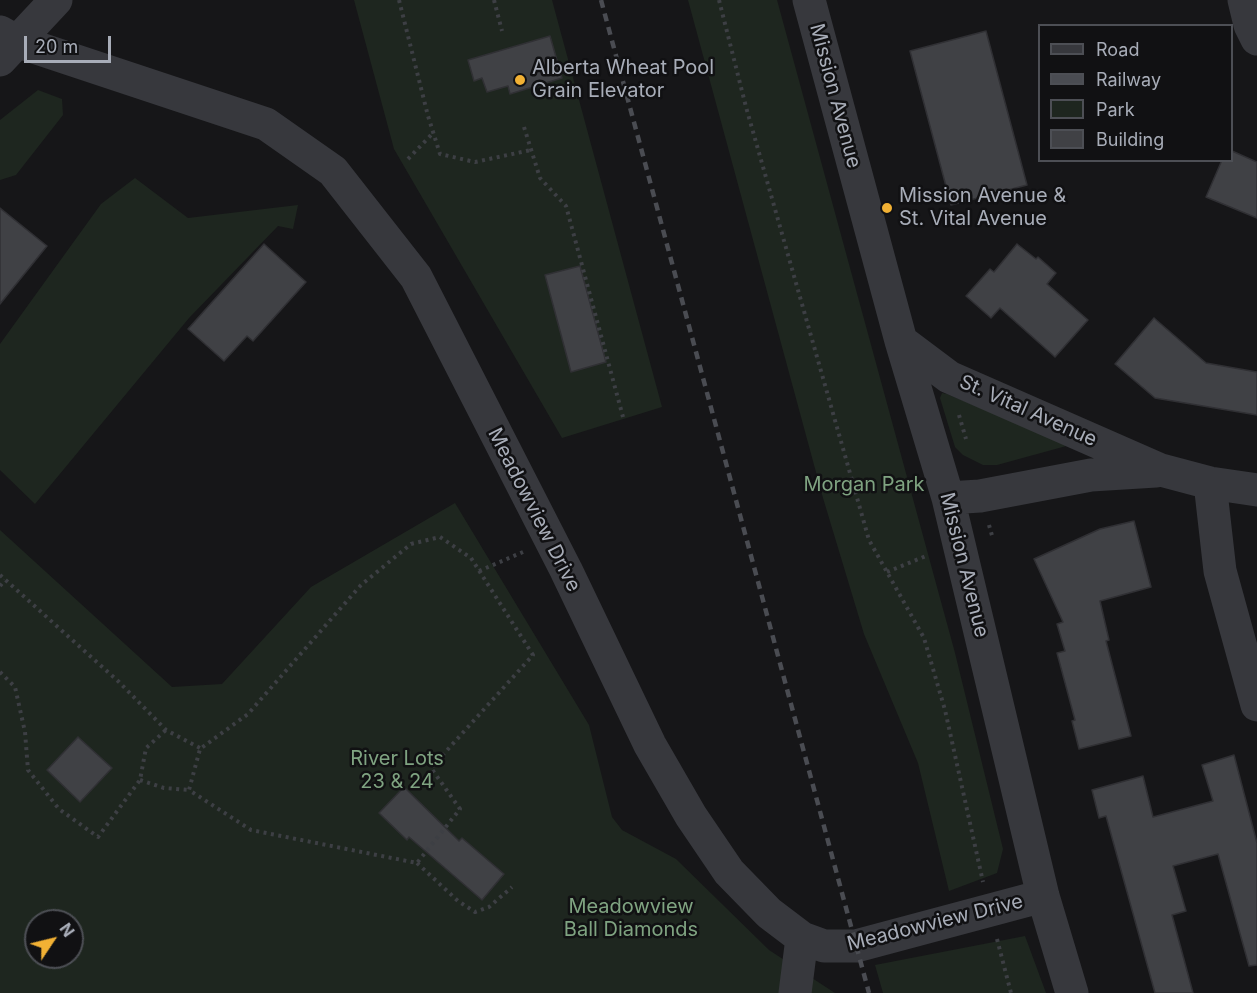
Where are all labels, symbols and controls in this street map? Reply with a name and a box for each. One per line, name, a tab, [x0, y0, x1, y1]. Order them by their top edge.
street label: Mission Avenue	[804, 21, 866, 171]
scale bar	[27, 24, 114, 62]
legend	[1038, 24, 1233, 162]
text: 20 m	[35, 36, 78, 57]
text: Road	[1096, 39, 1139, 60]
place label: Alberta Wheat Pool Grain Elevator	[532, 56, 714, 103]
text: Railway	[1096, 69, 1161, 90]
marker: Alberta Wheat Pool Grain Elevator	[513, 73, 527, 87]
text: Park	[1096, 99, 1135, 120]
text: Building	[1096, 129, 1164, 150]
place label: Mission Avenue & St. Vital Avenue	[899, 184, 1066, 231]
marker: Mission Avenue & St. Vital Avenue	[880, 201, 894, 215]
street label: St. Vital Avenue	[956, 370, 1100, 452]
street label: Meadowview Drive	[482, 424, 586, 596]
park label: Morgan Park	[803, 473, 925, 497]
street label: Mission Avenue	[934, 490, 994, 640]
park label: River Lots 23 & 24	[350, 747, 444, 794]
street label: Meadowview Drive	[845, 890, 1025, 956]
park label: Meadowview Ball Diamonds	[564, 895, 698, 942]
north arrow	[24, 909, 84, 969]
text: N	[55, 919, 79, 941]

